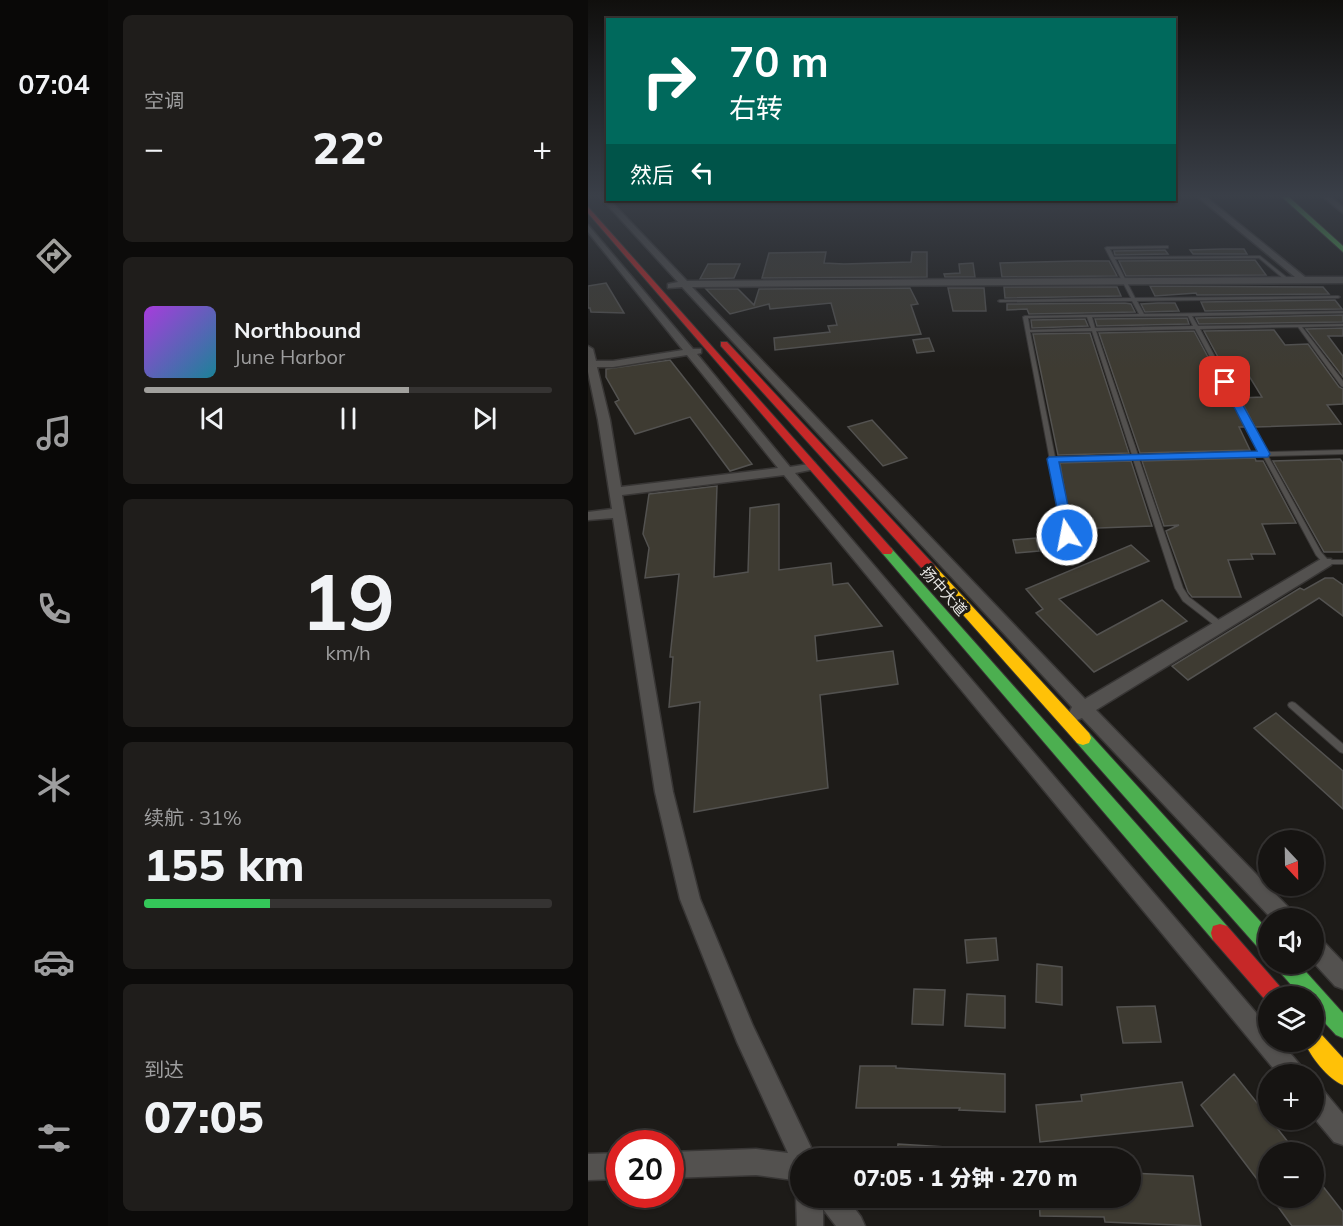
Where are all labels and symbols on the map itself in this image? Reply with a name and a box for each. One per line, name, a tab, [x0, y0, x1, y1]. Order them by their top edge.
pin	[1199, 356, 1250, 407]
position arrow	[1035, 503, 1099, 567]
street label: 扬中大道	[917, 562, 971, 620]
north arrow	[1258, 830, 1324, 896]
speed limit sign: 20	[606, 1130, 684, 1208]

